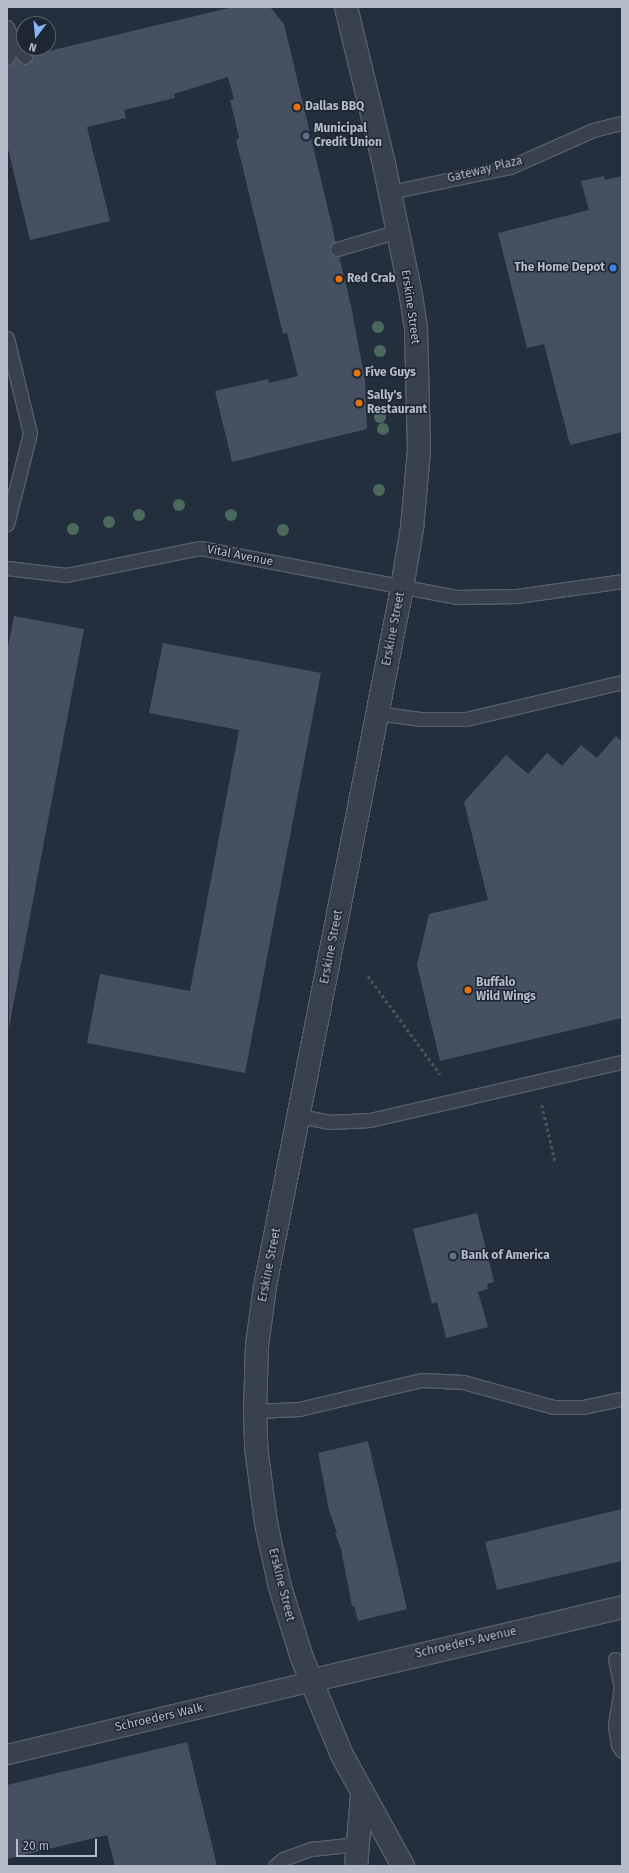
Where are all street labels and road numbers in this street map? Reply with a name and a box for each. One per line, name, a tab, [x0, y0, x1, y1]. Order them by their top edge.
street label: Gateway Plaza	[446, 154, 524, 186]
street label: Erskine Street	[398, 269, 422, 345]
street label: Vital Avenue	[206, 543, 274, 569]
street label: Erskine Street	[380, 591, 408, 667]
street label: Erskine Street	[318, 909, 346, 985]
street label: Erskine Street	[256, 1227, 284, 1303]
street label: Erskine Street	[265, 1547, 297, 1623]
street label: Schroeders Avenue	[414, 1624, 518, 1662]
street label: Schroeders Walk	[114, 1701, 204, 1735]

